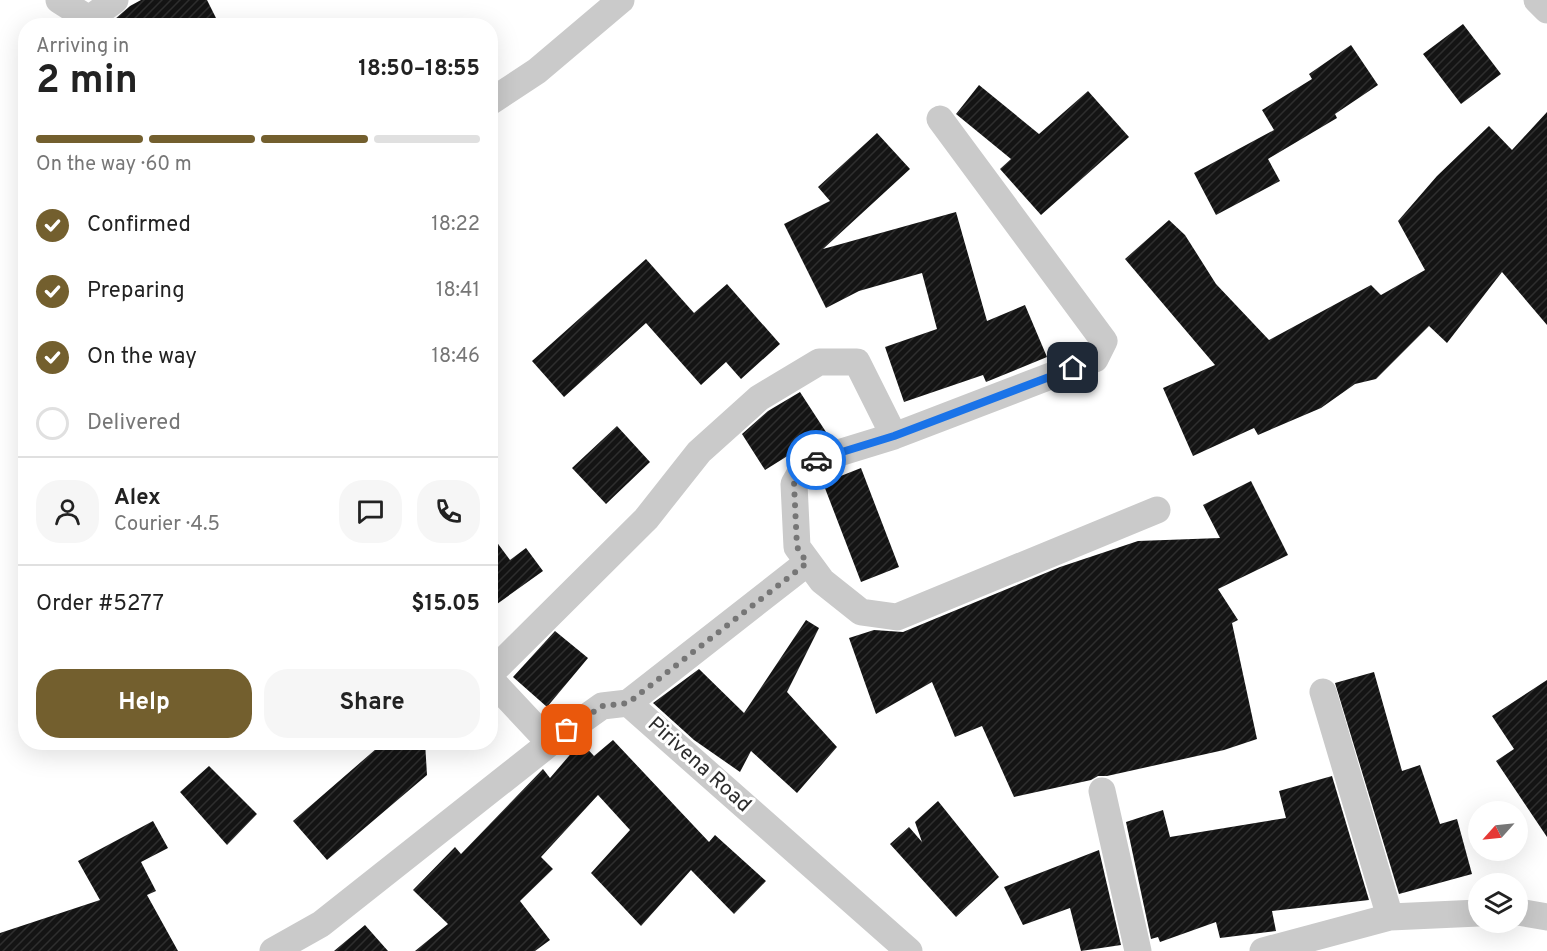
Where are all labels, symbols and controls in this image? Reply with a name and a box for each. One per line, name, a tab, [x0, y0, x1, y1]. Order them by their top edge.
text: Arriving in	[36, 34, 129, 60]
text: 18:50–18:55	[358, 56, 480, 83]
text: 2 min	[36, 58, 138, 107]
text: On the way · 60 m	[36, 152, 192, 178]
icon: check	[36, 209, 69, 242]
text: Confirmed	[87, 212, 191, 239]
text: 18:22	[431, 212, 480, 238]
icon: check	[36, 275, 69, 308]
text: Preparing	[87, 278, 185, 305]
text: 18:41	[436, 278, 480, 304]
icon: check	[36, 341, 69, 374]
pin	[1047, 342, 1098, 393]
text: On the way	[87, 344, 197, 371]
text: 18:46	[431, 344, 480, 370]
icon: home	[1056, 351, 1089, 384]
text: Delivered	[87, 410, 181, 437]
courier	[786, 430, 846, 490]
icon: car	[800, 444, 833, 477]
button: person	[36, 480, 99, 543]
button: chat	[339, 480, 402, 543]
button: phone	[417, 480, 480, 543]
text: Alex	[114, 485, 161, 512]
text: Courier · 4.5	[114, 512, 220, 538]
text: Order #5277	[36, 591, 164, 618]
text: $15.05	[411, 591, 480, 618]
button: Help	[36, 669, 252, 738]
button: Share	[264, 669, 480, 738]
pin	[541, 704, 592, 755]
street label: Pirivena Road	[641, 711, 757, 819]
icon: bag	[550, 713, 583, 746]
north arrow	[1468, 801, 1528, 861]
map controls	[1468, 801, 1528, 933]
button: layers	[1468, 873, 1528, 933]

